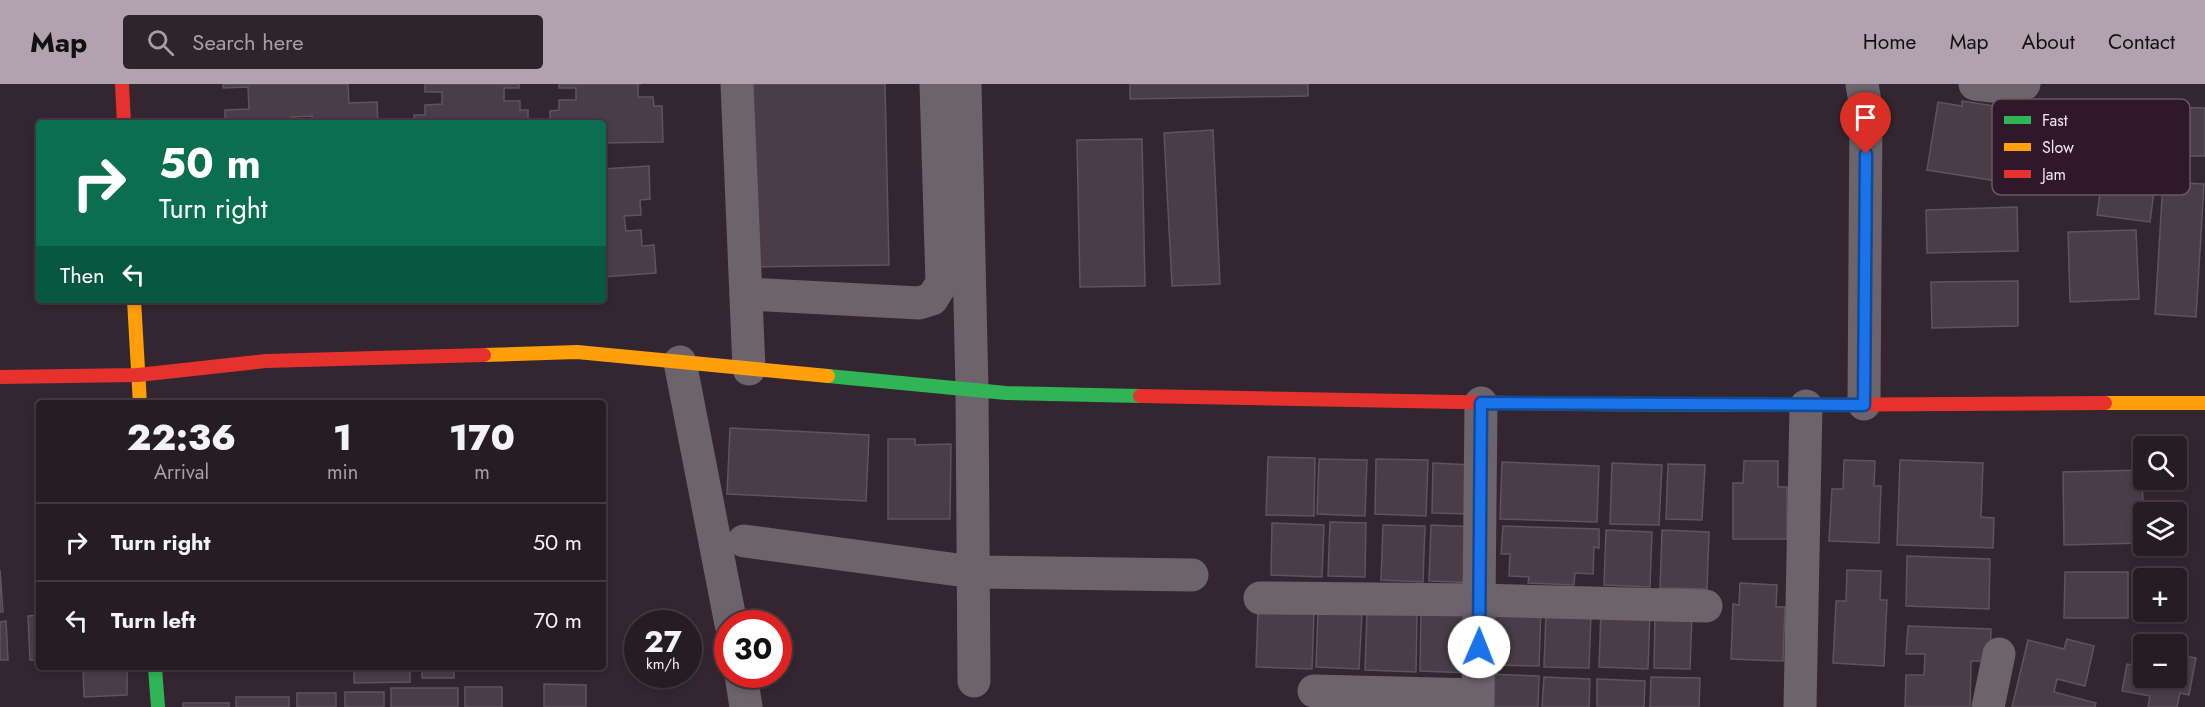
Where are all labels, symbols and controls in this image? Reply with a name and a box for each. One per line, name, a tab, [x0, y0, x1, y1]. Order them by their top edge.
search box	[123, 15, 543, 69]
text: Map	[30, 22, 87, 63]
icon: search	[144, 26, 177, 59]
text: Search here	[192, 26, 304, 58]
text: Home	[1863, 27, 1916, 57]
text: Map	[1949, 27, 1989, 57]
text: About	[2022, 27, 2075, 57]
text: Contact	[2108, 27, 2175, 57]
pin	[1840, 92, 1891, 154]
legend	[1992, 99, 2190, 195]
icon: arrive	[1849, 101, 1882, 134]
text: Fast	[2042, 109, 2068, 132]
text: 50 m	[159, 133, 261, 194]
text: Slow	[2042, 136, 2074, 159]
icon: right	[60, 144, 138, 222]
text: Jam	[2040, 163, 2066, 186]
text: Turn right	[159, 189, 267, 228]
icon: left	[117, 258, 150, 291]
text: Then	[60, 259, 105, 291]
text: 22:36	[127, 411, 236, 463]
text: 1	[333, 411, 352, 463]
text: 170	[449, 411, 515, 463]
map controls	[2133, 436, 2187, 688]
button: search	[2133, 436, 2187, 490]
text: Arrival	[154, 458, 209, 487]
text: min	[327, 458, 358, 487]
text: m	[474, 458, 490, 487]
button: layers	[2133, 502, 2187, 556]
icon: right	[60, 526, 93, 559]
text: Turn right	[111, 526, 211, 558]
text: 50 m	[533, 526, 582, 558]
button: +	[2133, 568, 2187, 622]
icon: left	[60, 604, 93, 637]
text: Turn left	[111, 604, 196, 636]
text: 70 m	[533, 604, 582, 636]
speed limit sign: 30	[714, 610, 792, 688]
position arrow	[1447, 615, 1511, 679]
text: 27	[644, 620, 682, 663]
button: −	[2133, 634, 2187, 688]
text: km/h	[646, 653, 680, 675]

